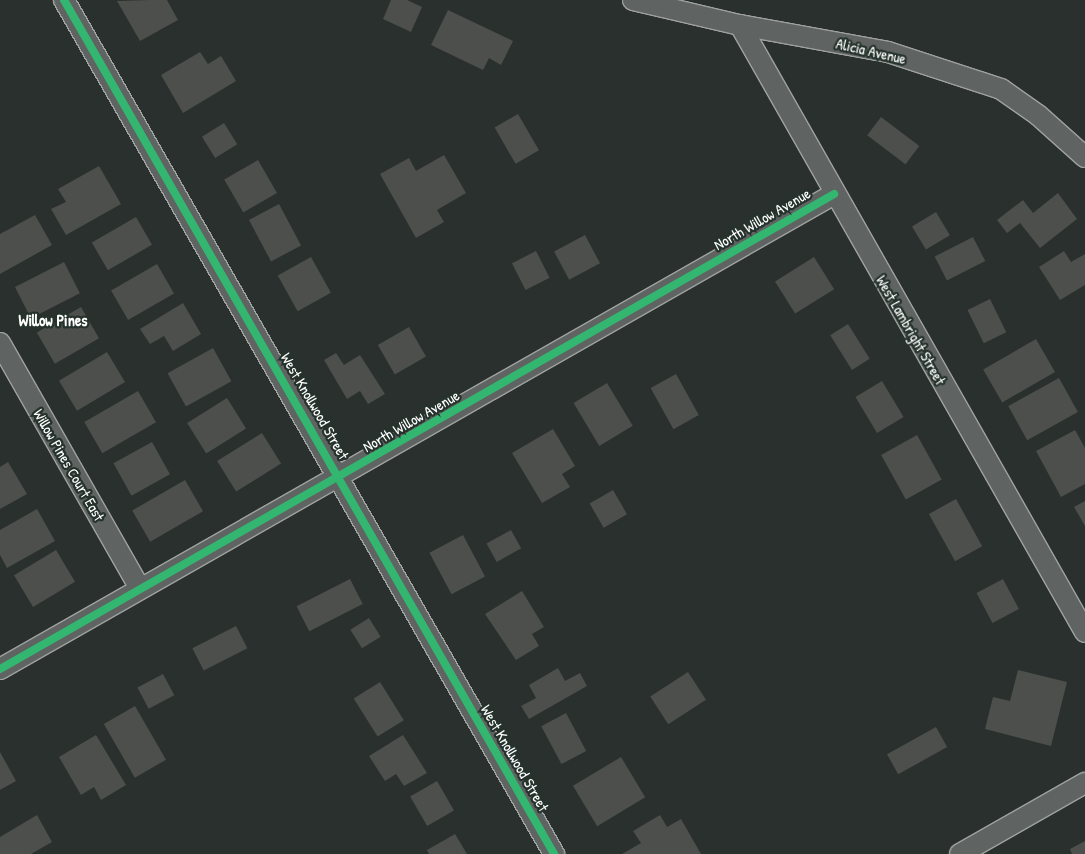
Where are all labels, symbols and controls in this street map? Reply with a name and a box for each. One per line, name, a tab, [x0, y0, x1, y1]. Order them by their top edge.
street label: Alicia Avenue	[834, 34, 908, 68]
street label: North Willow Avenue	[711, 184, 813, 254]
street label: West Lambright Street	[872, 272, 950, 388]
district label: Willow Pines	[19, 310, 87, 330]
street label: West Knollwood Street	[277, 350, 353, 462]
street label: North Willow Avenue	[360, 386, 462, 456]
street label: Willow Pines Court East	[30, 406, 108, 524]
street label: West Knollwood Street	[477, 702, 553, 814]

